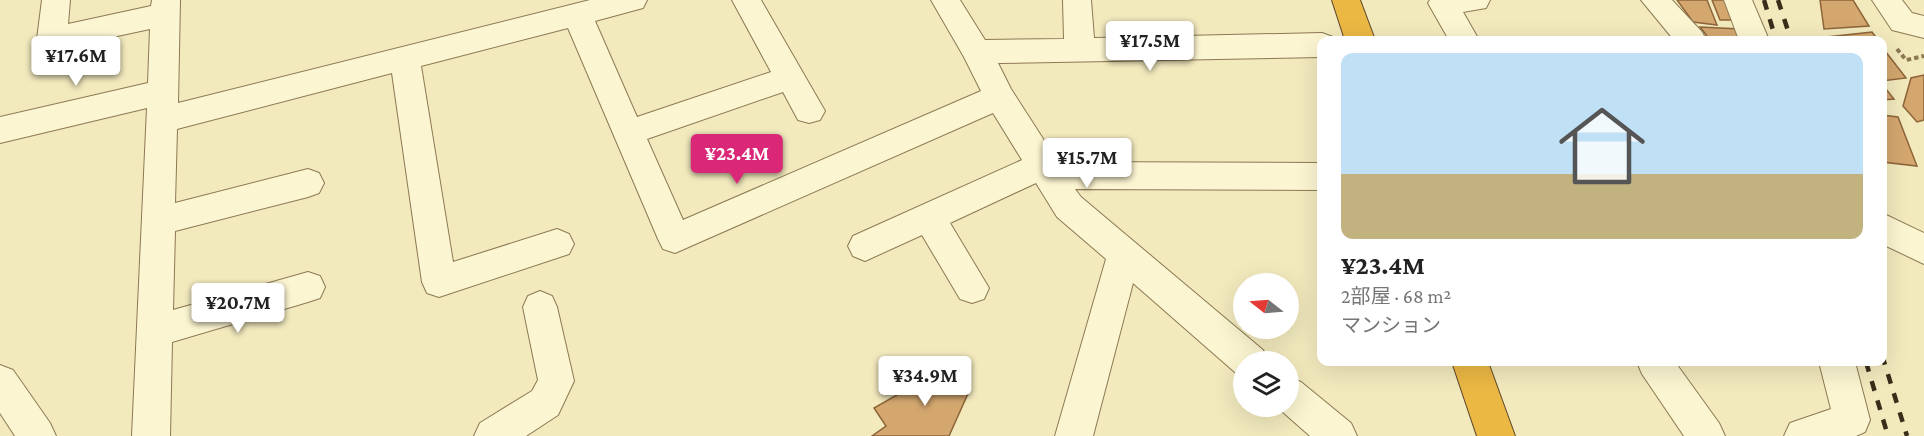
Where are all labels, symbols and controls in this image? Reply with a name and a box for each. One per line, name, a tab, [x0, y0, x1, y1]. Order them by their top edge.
pin: ¥17.5M	[1101, 21, 1199, 72]
text: ¥17.5M	[1120, 29, 1180, 51]
pin: ¥17.6M	[27, 36, 125, 87]
text: ¥17.6M	[45, 44, 107, 66]
icon: home	[1548, 92, 1656, 200]
pin: ¥23.4M	[688, 134, 786, 185]
pin: ¥15.7M	[1038, 138, 1136, 189]
text: ¥23.4M	[705, 142, 769, 164]
text: ¥15.7M	[1057, 146, 1117, 168]
text: ¥23.4M	[1341, 251, 1425, 280]
north arrow	[1233, 273, 1299, 339]
map controls	[1233, 273, 1299, 417]
pin: ¥20.7M	[189, 283, 287, 334]
text: 2部屋 · 68 m²	[1341, 285, 1451, 307]
text: ¥20.7M	[205, 291, 271, 313]
text: マンション	[1341, 314, 1441, 336]
button: layers	[1233, 351, 1299, 417]
pin: ¥34.9M	[876, 356, 974, 407]
text: ¥34.9M	[892, 364, 958, 386]

